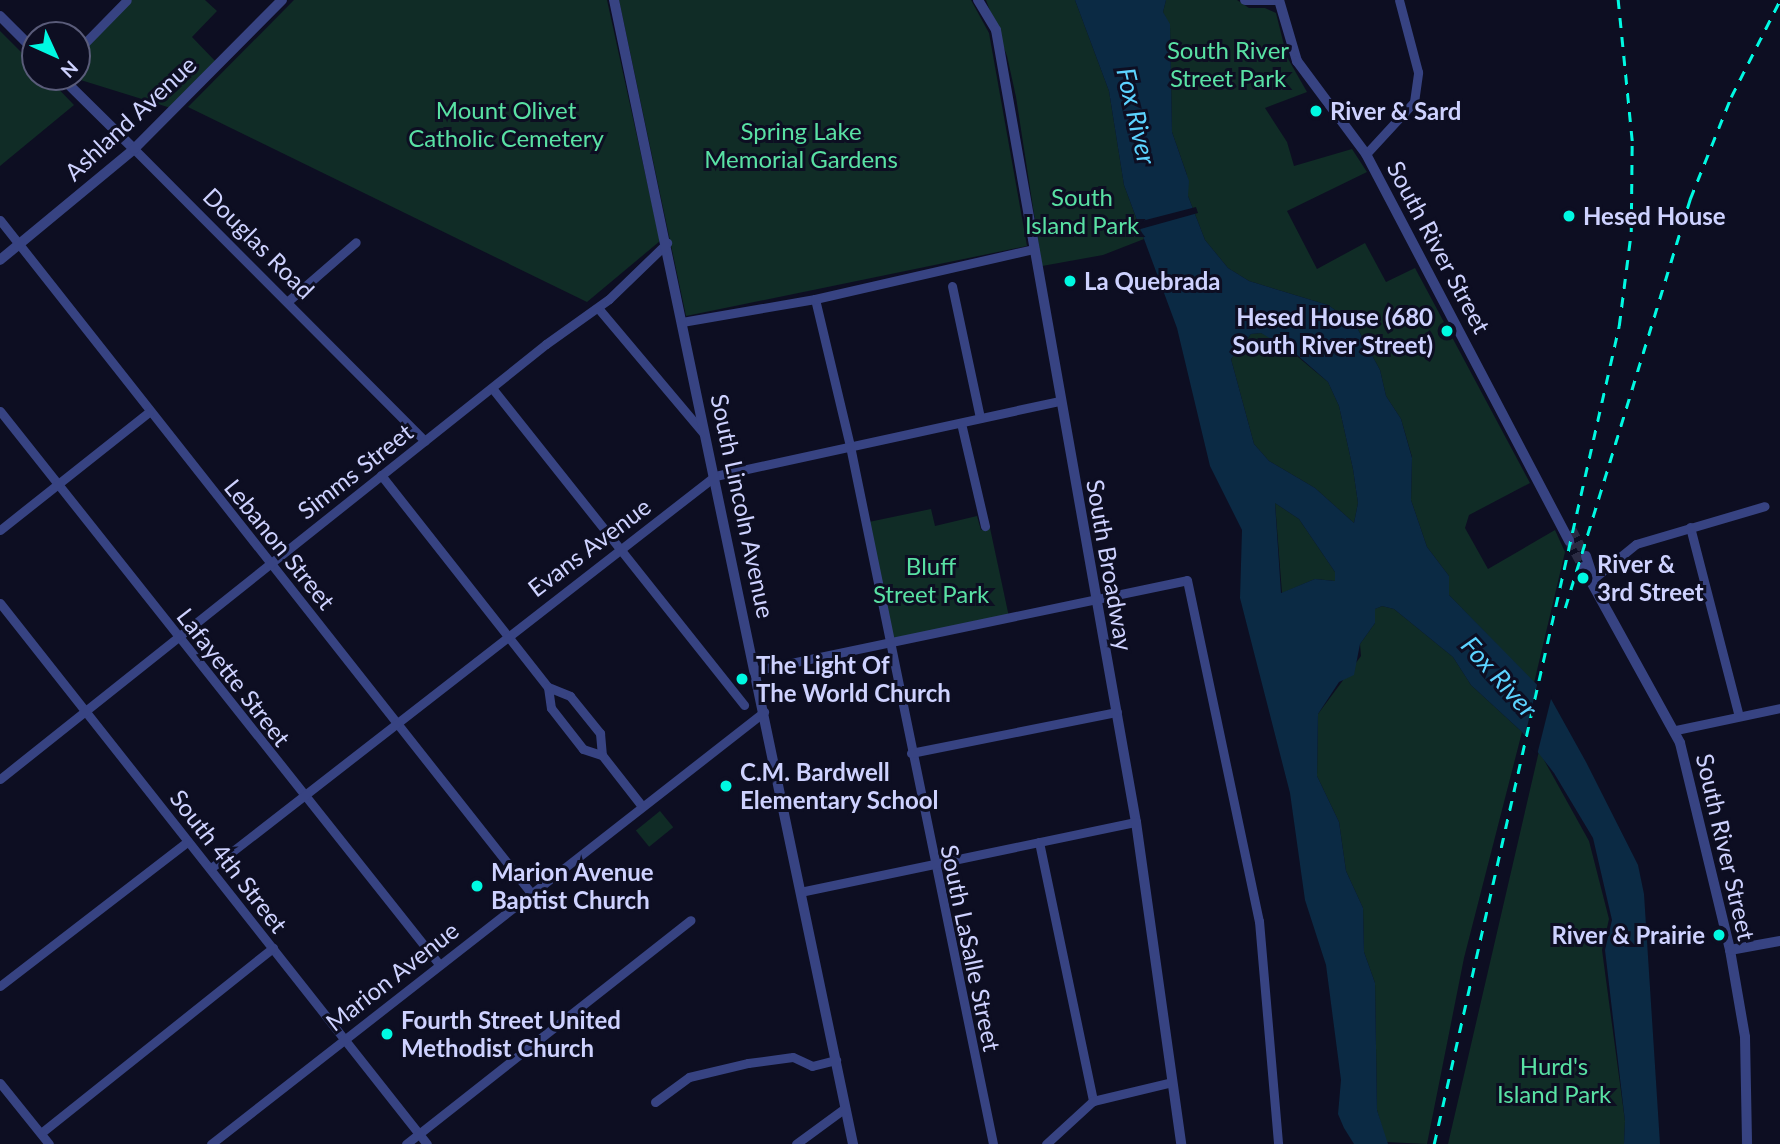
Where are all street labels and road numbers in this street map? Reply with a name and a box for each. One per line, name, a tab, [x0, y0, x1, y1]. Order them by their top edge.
street label: Ashland Avenue	[58, 49, 202, 187]
street label: South River Street	[1381, 156, 1497, 338]
street label: Douglas Road	[198, 182, 320, 304]
street label: South Lincoln Avenue	[705, 391, 781, 621]
street label: Simms Street	[292, 417, 418, 525]
street label: Lebanon Street	[219, 473, 341, 615]
street label: South Broadway	[1081, 477, 1139, 653]
street label: Evans Avenue	[522, 491, 656, 603]
street label: Lafayette Street	[171, 602, 297, 752]
street label: South River Street	[1690, 750, 1762, 944]
street label: South 4th Street	[164, 784, 294, 938]
street label: South LaSalle Street	[935, 842, 1007, 1054]
street label: Marion Avenue	[320, 915, 464, 1037]

